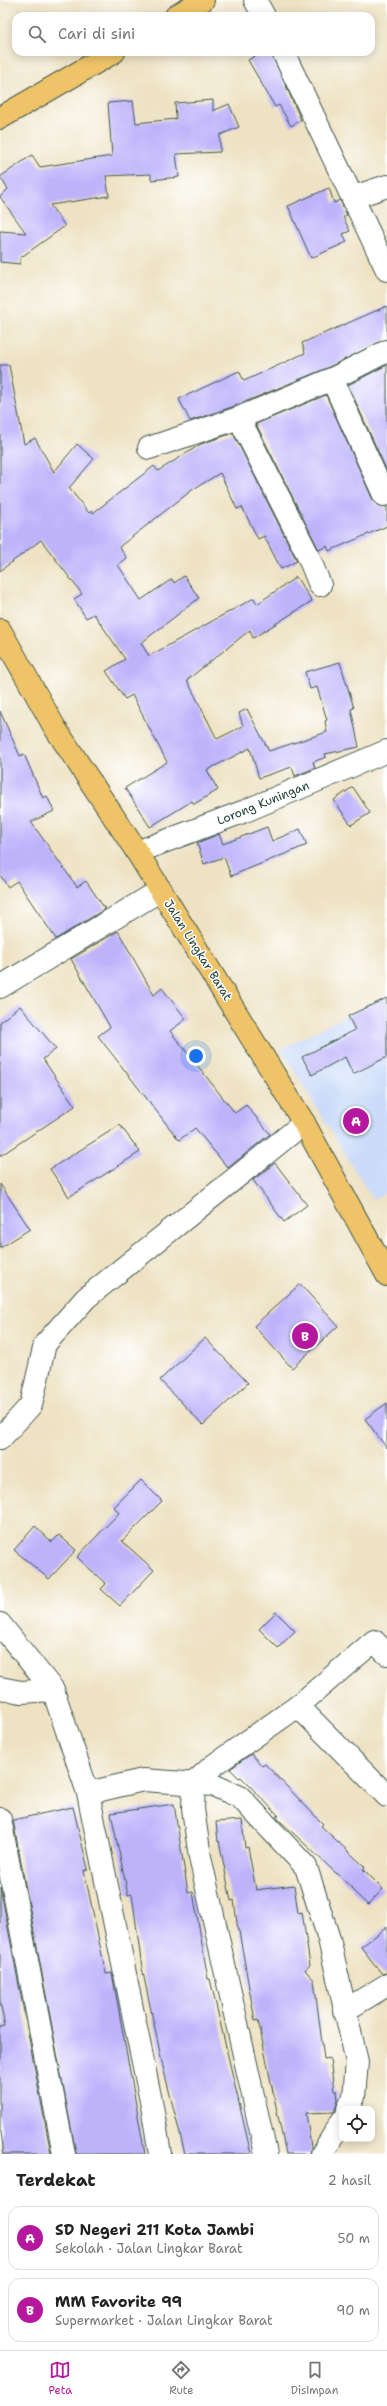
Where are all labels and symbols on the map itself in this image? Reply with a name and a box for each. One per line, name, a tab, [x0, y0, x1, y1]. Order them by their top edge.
street label: Lorong Kuningan	[214, 777, 312, 829]
street label: Jalan Lingkar Barat	[160, 896, 236, 1004]
your location	[186, 1046, 206, 1066]
pin: A	[343, 1106, 369, 1136]
pin: B	[292, 1321, 318, 1351]

